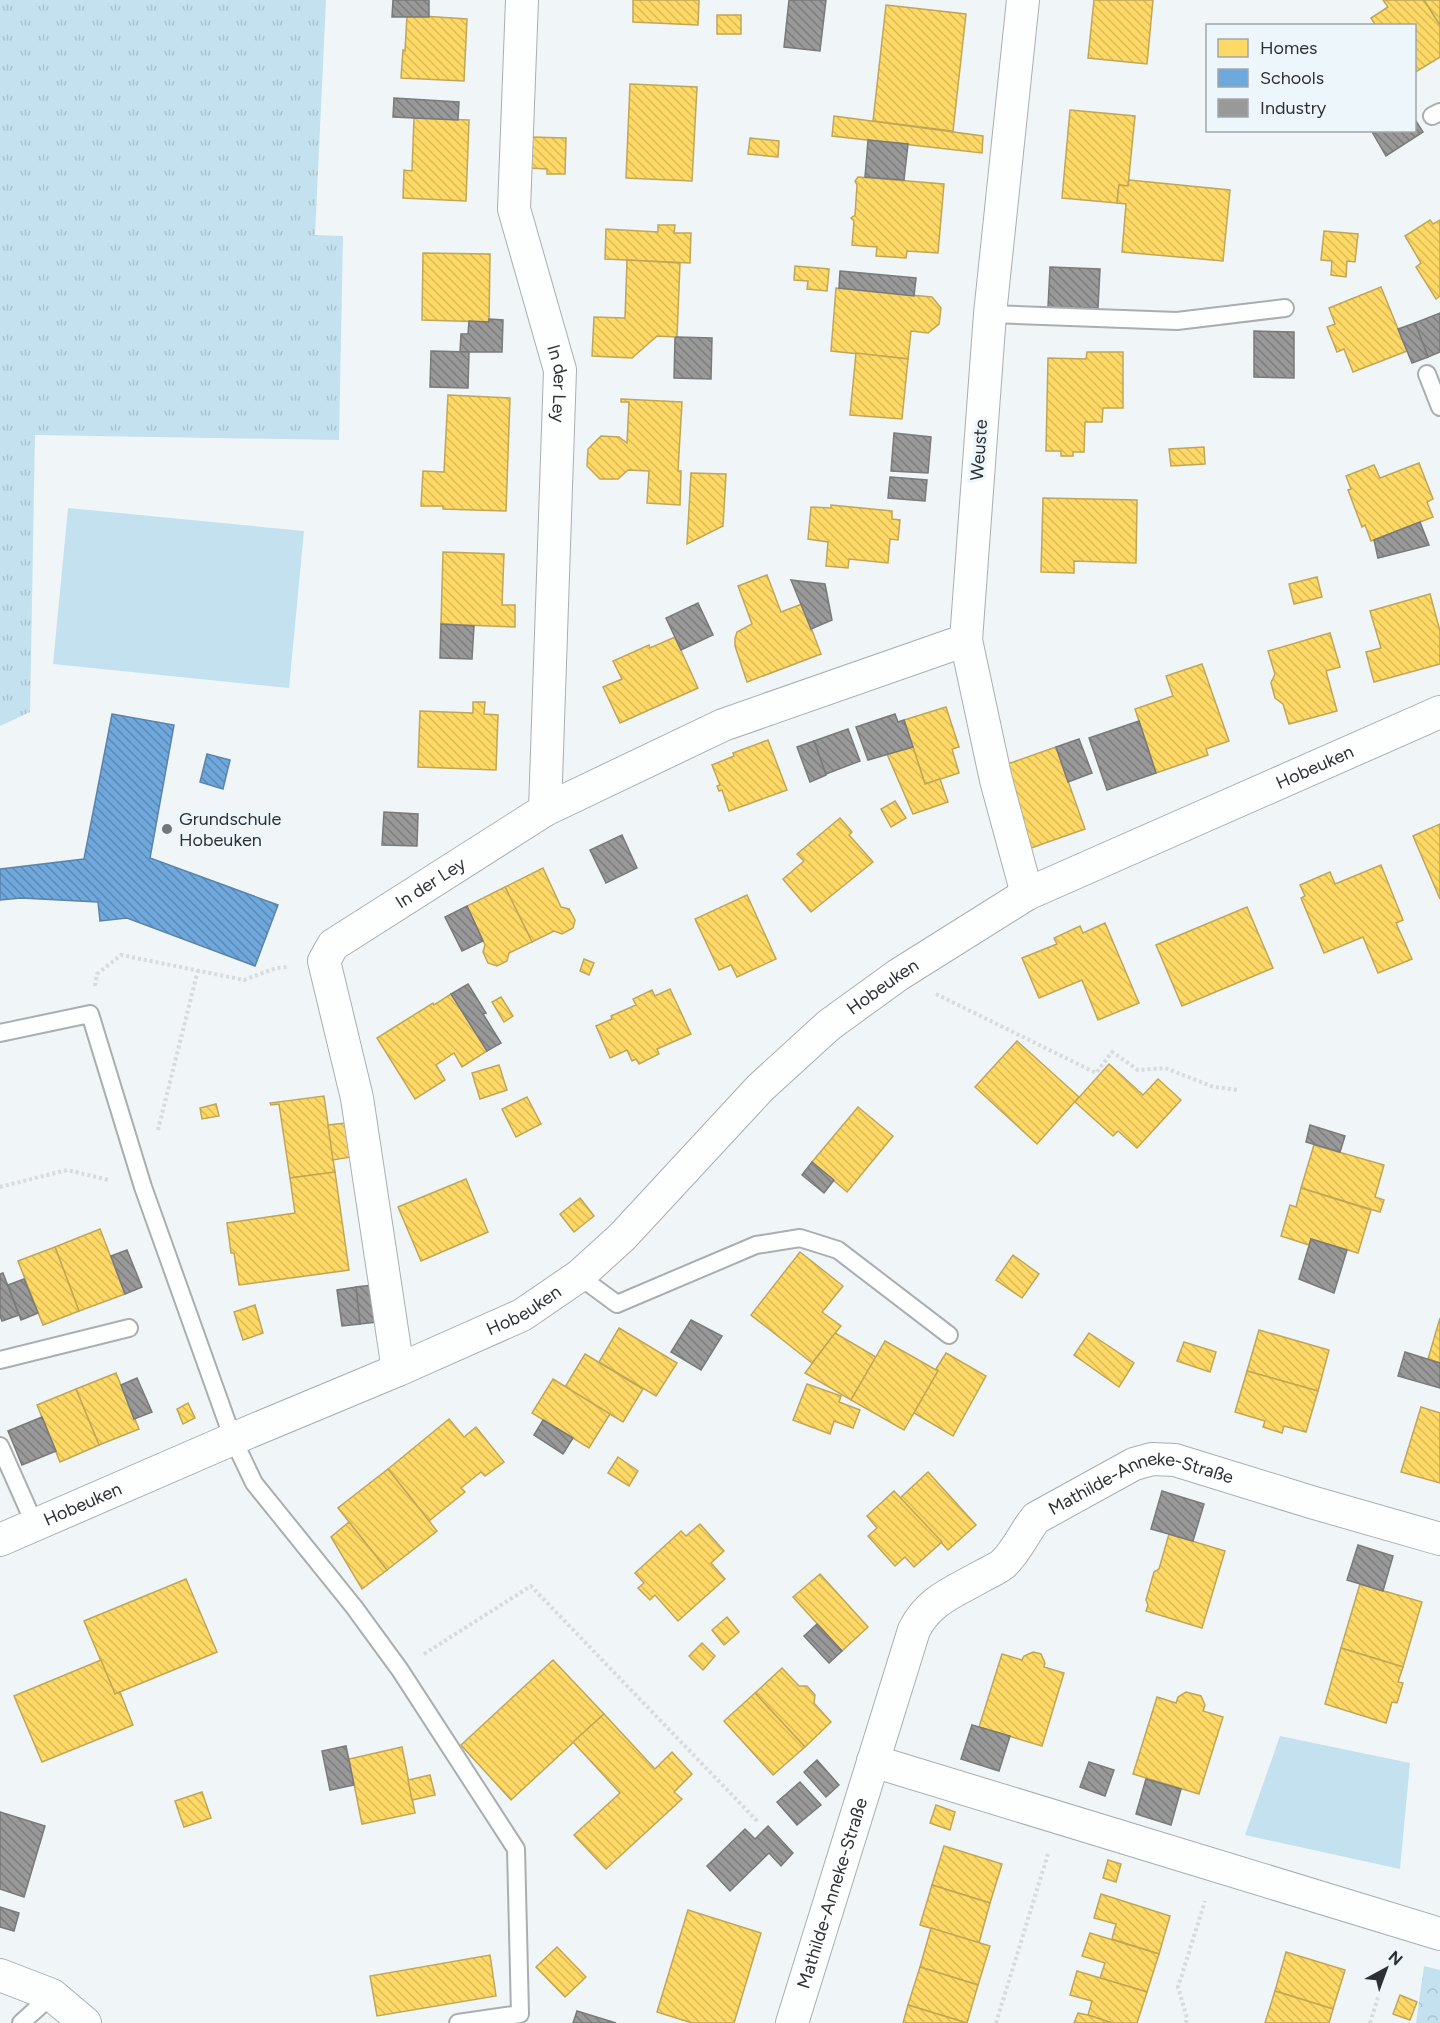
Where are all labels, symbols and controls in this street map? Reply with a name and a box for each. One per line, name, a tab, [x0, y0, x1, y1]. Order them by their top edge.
legend	[1206, 24, 1416, 132]
text: Homes	[1260, 37, 1318, 59]
text: Schools	[1260, 67, 1324, 89]
text: Industry	[1260, 97, 1327, 119]
street label: In der Ley	[542, 342, 572, 424]
street label: Weuste	[966, 418, 992, 481]
street label: Hobeuken	[1272, 740, 1357, 794]
place label: Grundschule Hobeuken	[179, 808, 282, 851]
marker: Grundschule Hobeuken	[160, 822, 174, 836]
street label: In der Ley	[391, 852, 470, 913]
street label: Hobeuken	[842, 954, 923, 1020]
street label: Hobeuken	[483, 1281, 565, 1340]
street label: Mathilde-Anneke-Straße	[1045, 1447, 1236, 1520]
street label: Hobeuken	[40, 1478, 125, 1531]
street label: Mathilde-Anneke-Straße	[792, 1795, 872, 1991]
north arrow	[1356, 1939, 1416, 1999]
text: N	[1385, 1947, 1406, 1969]

